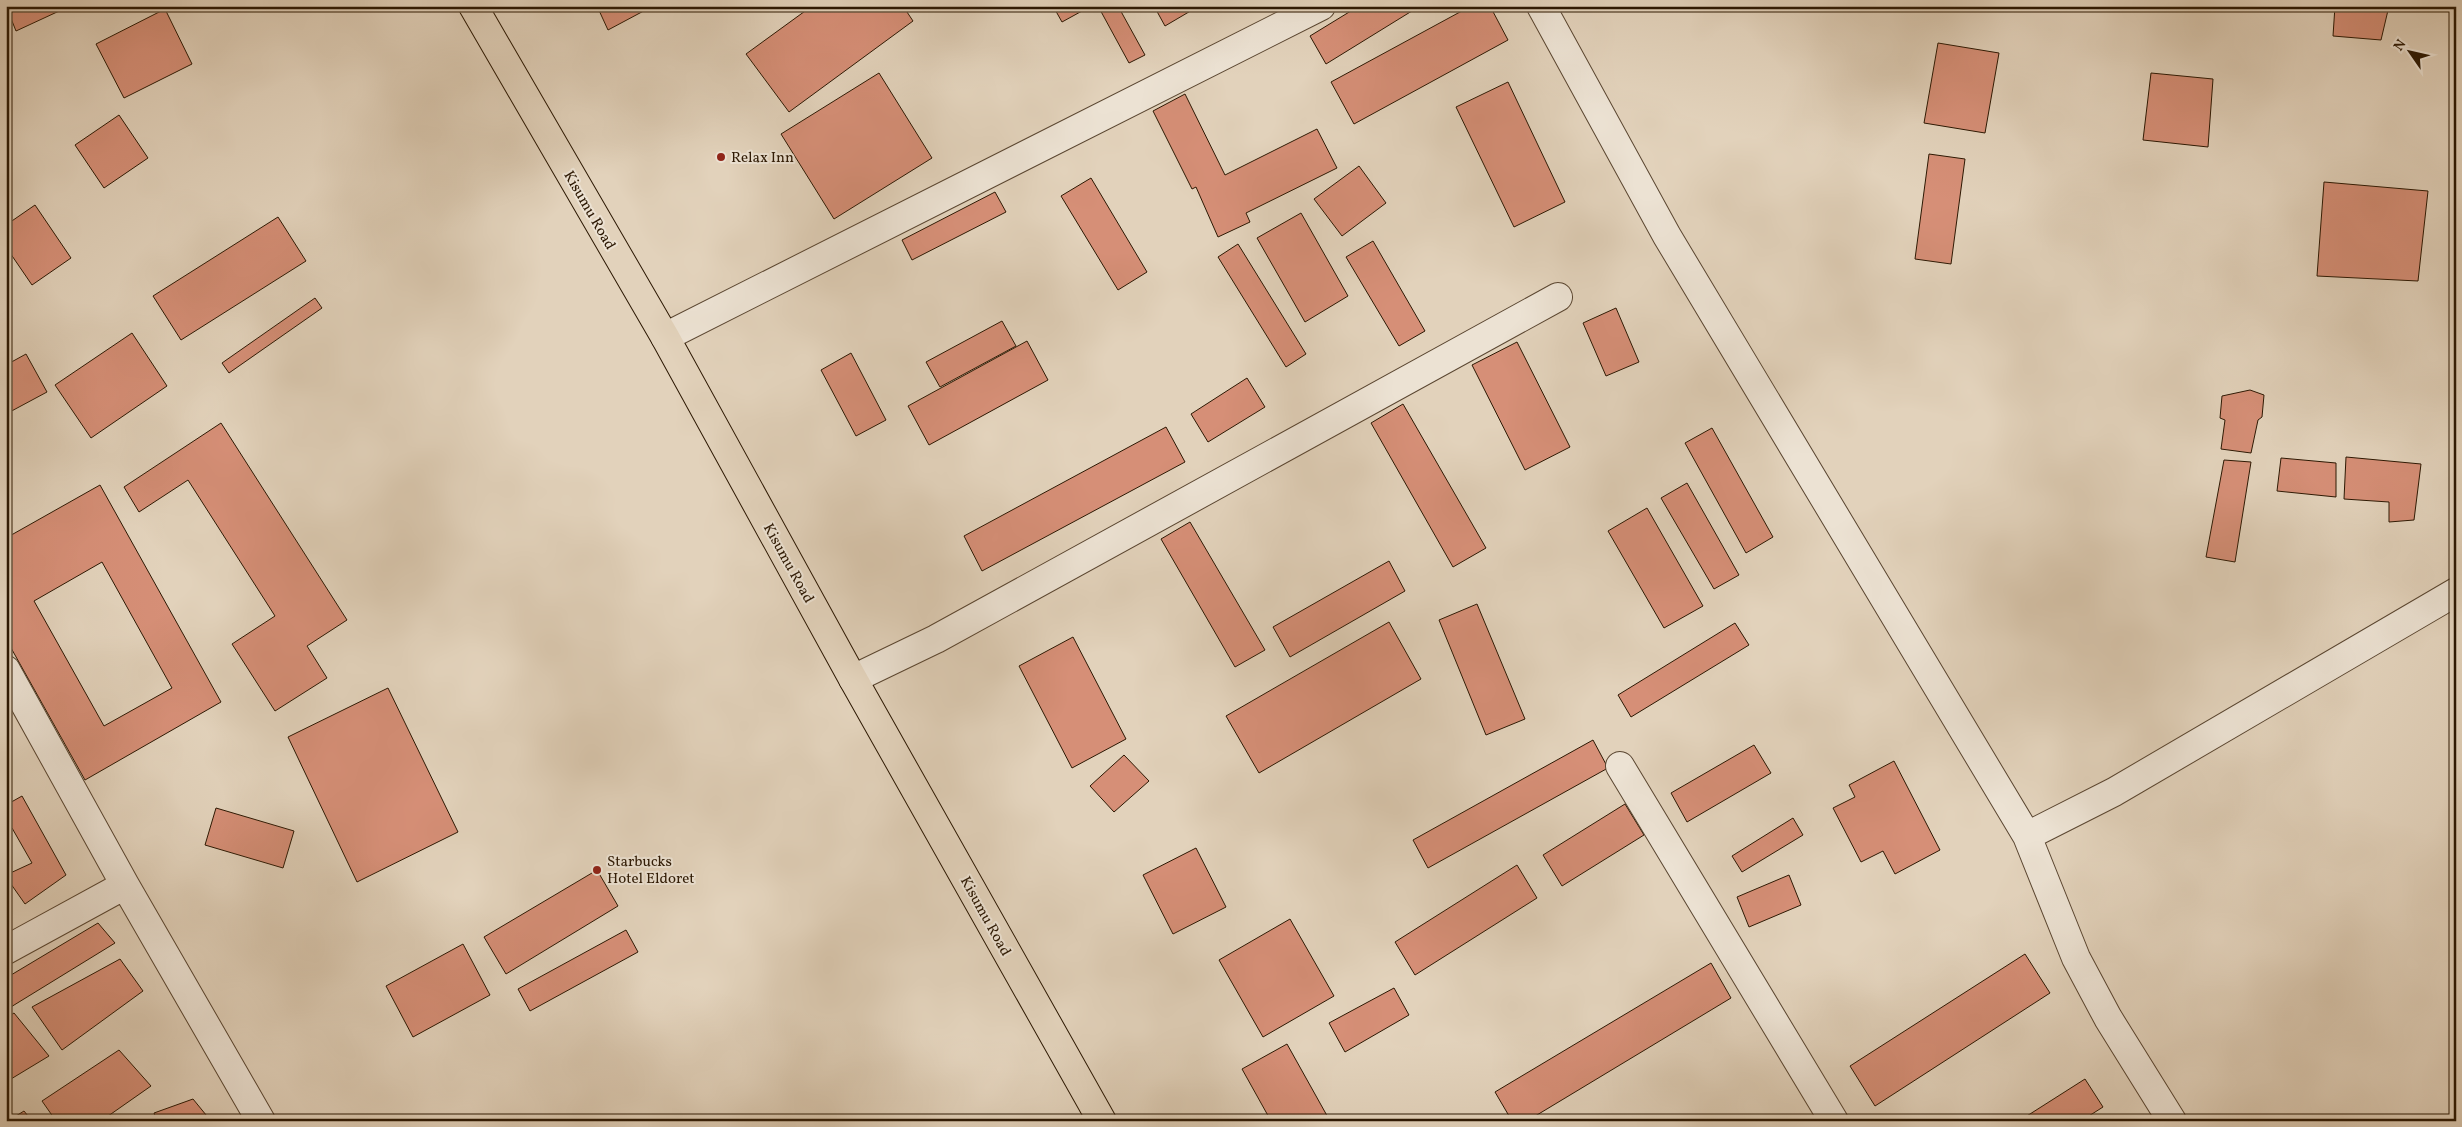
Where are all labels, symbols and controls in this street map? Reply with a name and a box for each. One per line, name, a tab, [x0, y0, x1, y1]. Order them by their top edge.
north arrow	[2384, 28, 2434, 78]
text: N	[2390, 36, 2411, 55]
place label: Relax Inn	[731, 148, 794, 169]
marker: Relax Inn	[715, 151, 727, 163]
street label: Kisumu Road	[558, 167, 620, 254]
street label: Kisumu Road	[757, 520, 818, 607]
place label: Starbucks Hotel Eldoret	[607, 852, 695, 890]
marker: Starbucks Hotel Eldoret	[591, 864, 603, 876]
street label: Kisumu Road	[954, 873, 1015, 960]

